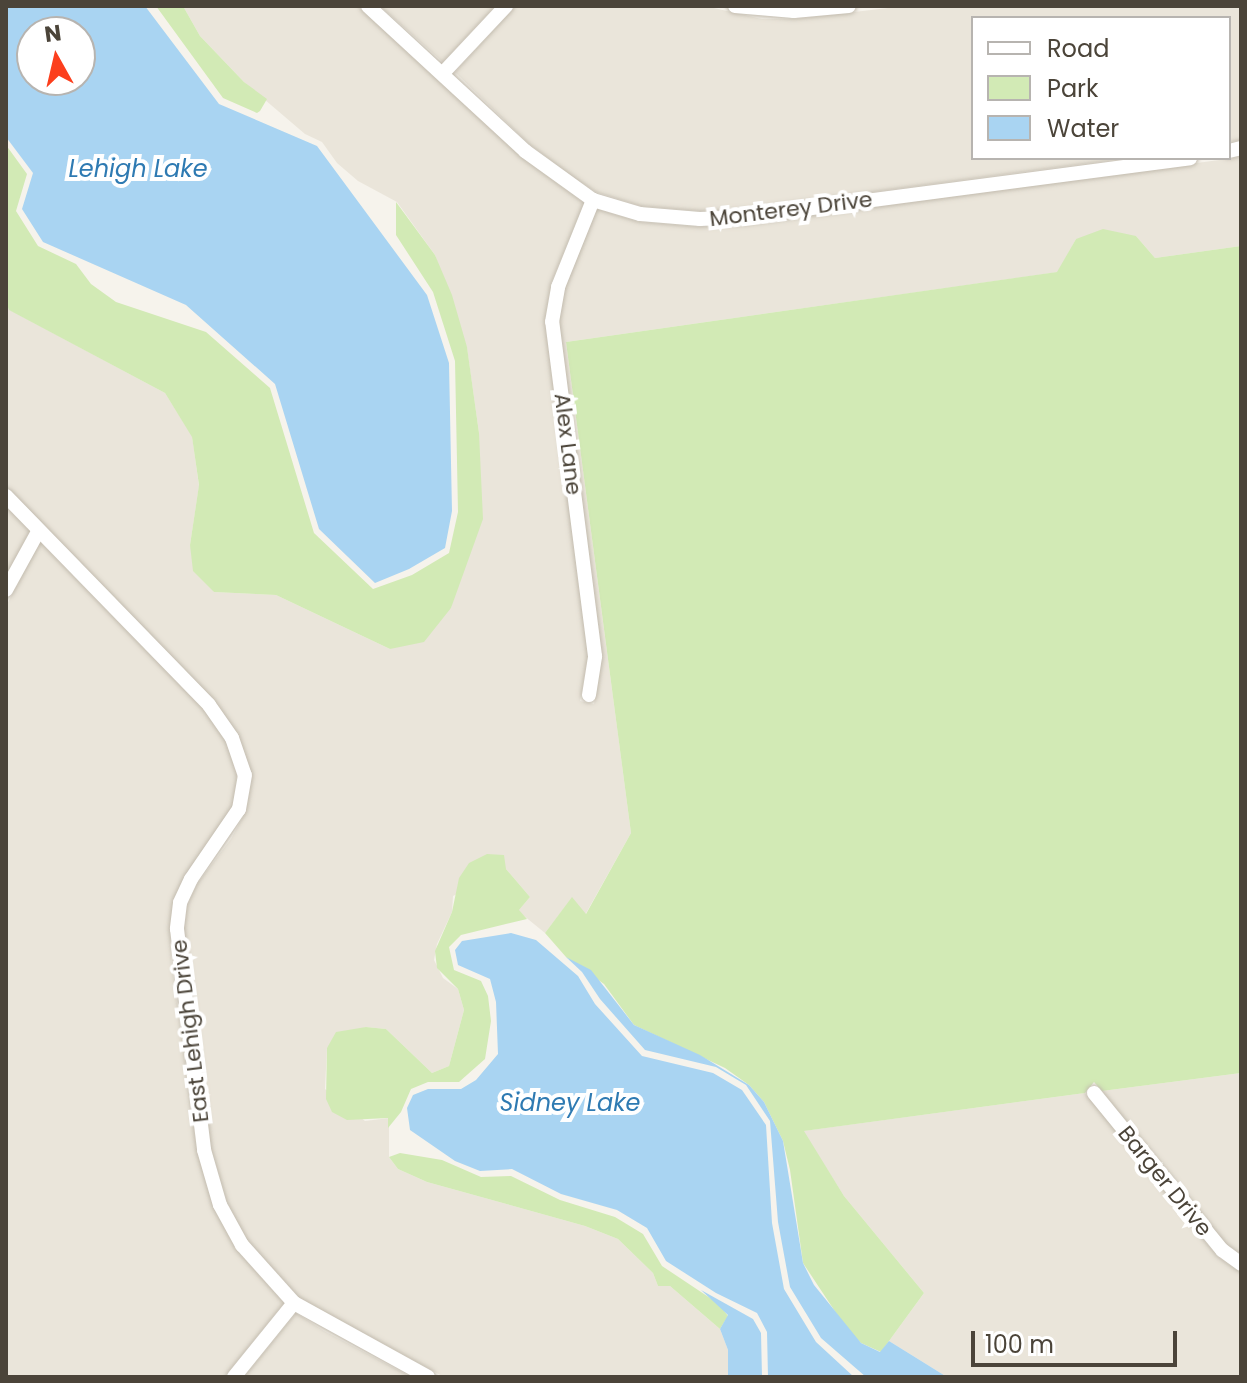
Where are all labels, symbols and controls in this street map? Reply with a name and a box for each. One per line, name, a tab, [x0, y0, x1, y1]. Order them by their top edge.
north arrow	[16, 16, 96, 96]
legend	[971, 16, 1231, 160]
text: N	[43, 17, 63, 50]
text: Road	[1047, 32, 1109, 65]
text: Park	[1047, 72, 1098, 105]
text: Water	[1047, 112, 1119, 145]
water label: Lehigh Lake	[68, 155, 208, 183]
street label: Monterey Drive	[708, 186, 874, 232]
street label: Alex Lane	[549, 392, 587, 496]
street label: East Lehigh Drive	[166, 938, 214, 1124]
water label: Sidney Lake	[500, 1089, 640, 1117]
street label: Barger Drive	[1112, 1121, 1218, 1241]
scale bar	[975, 1315, 1181, 1365]
text: 100 m	[985, 1328, 1054, 1361]

